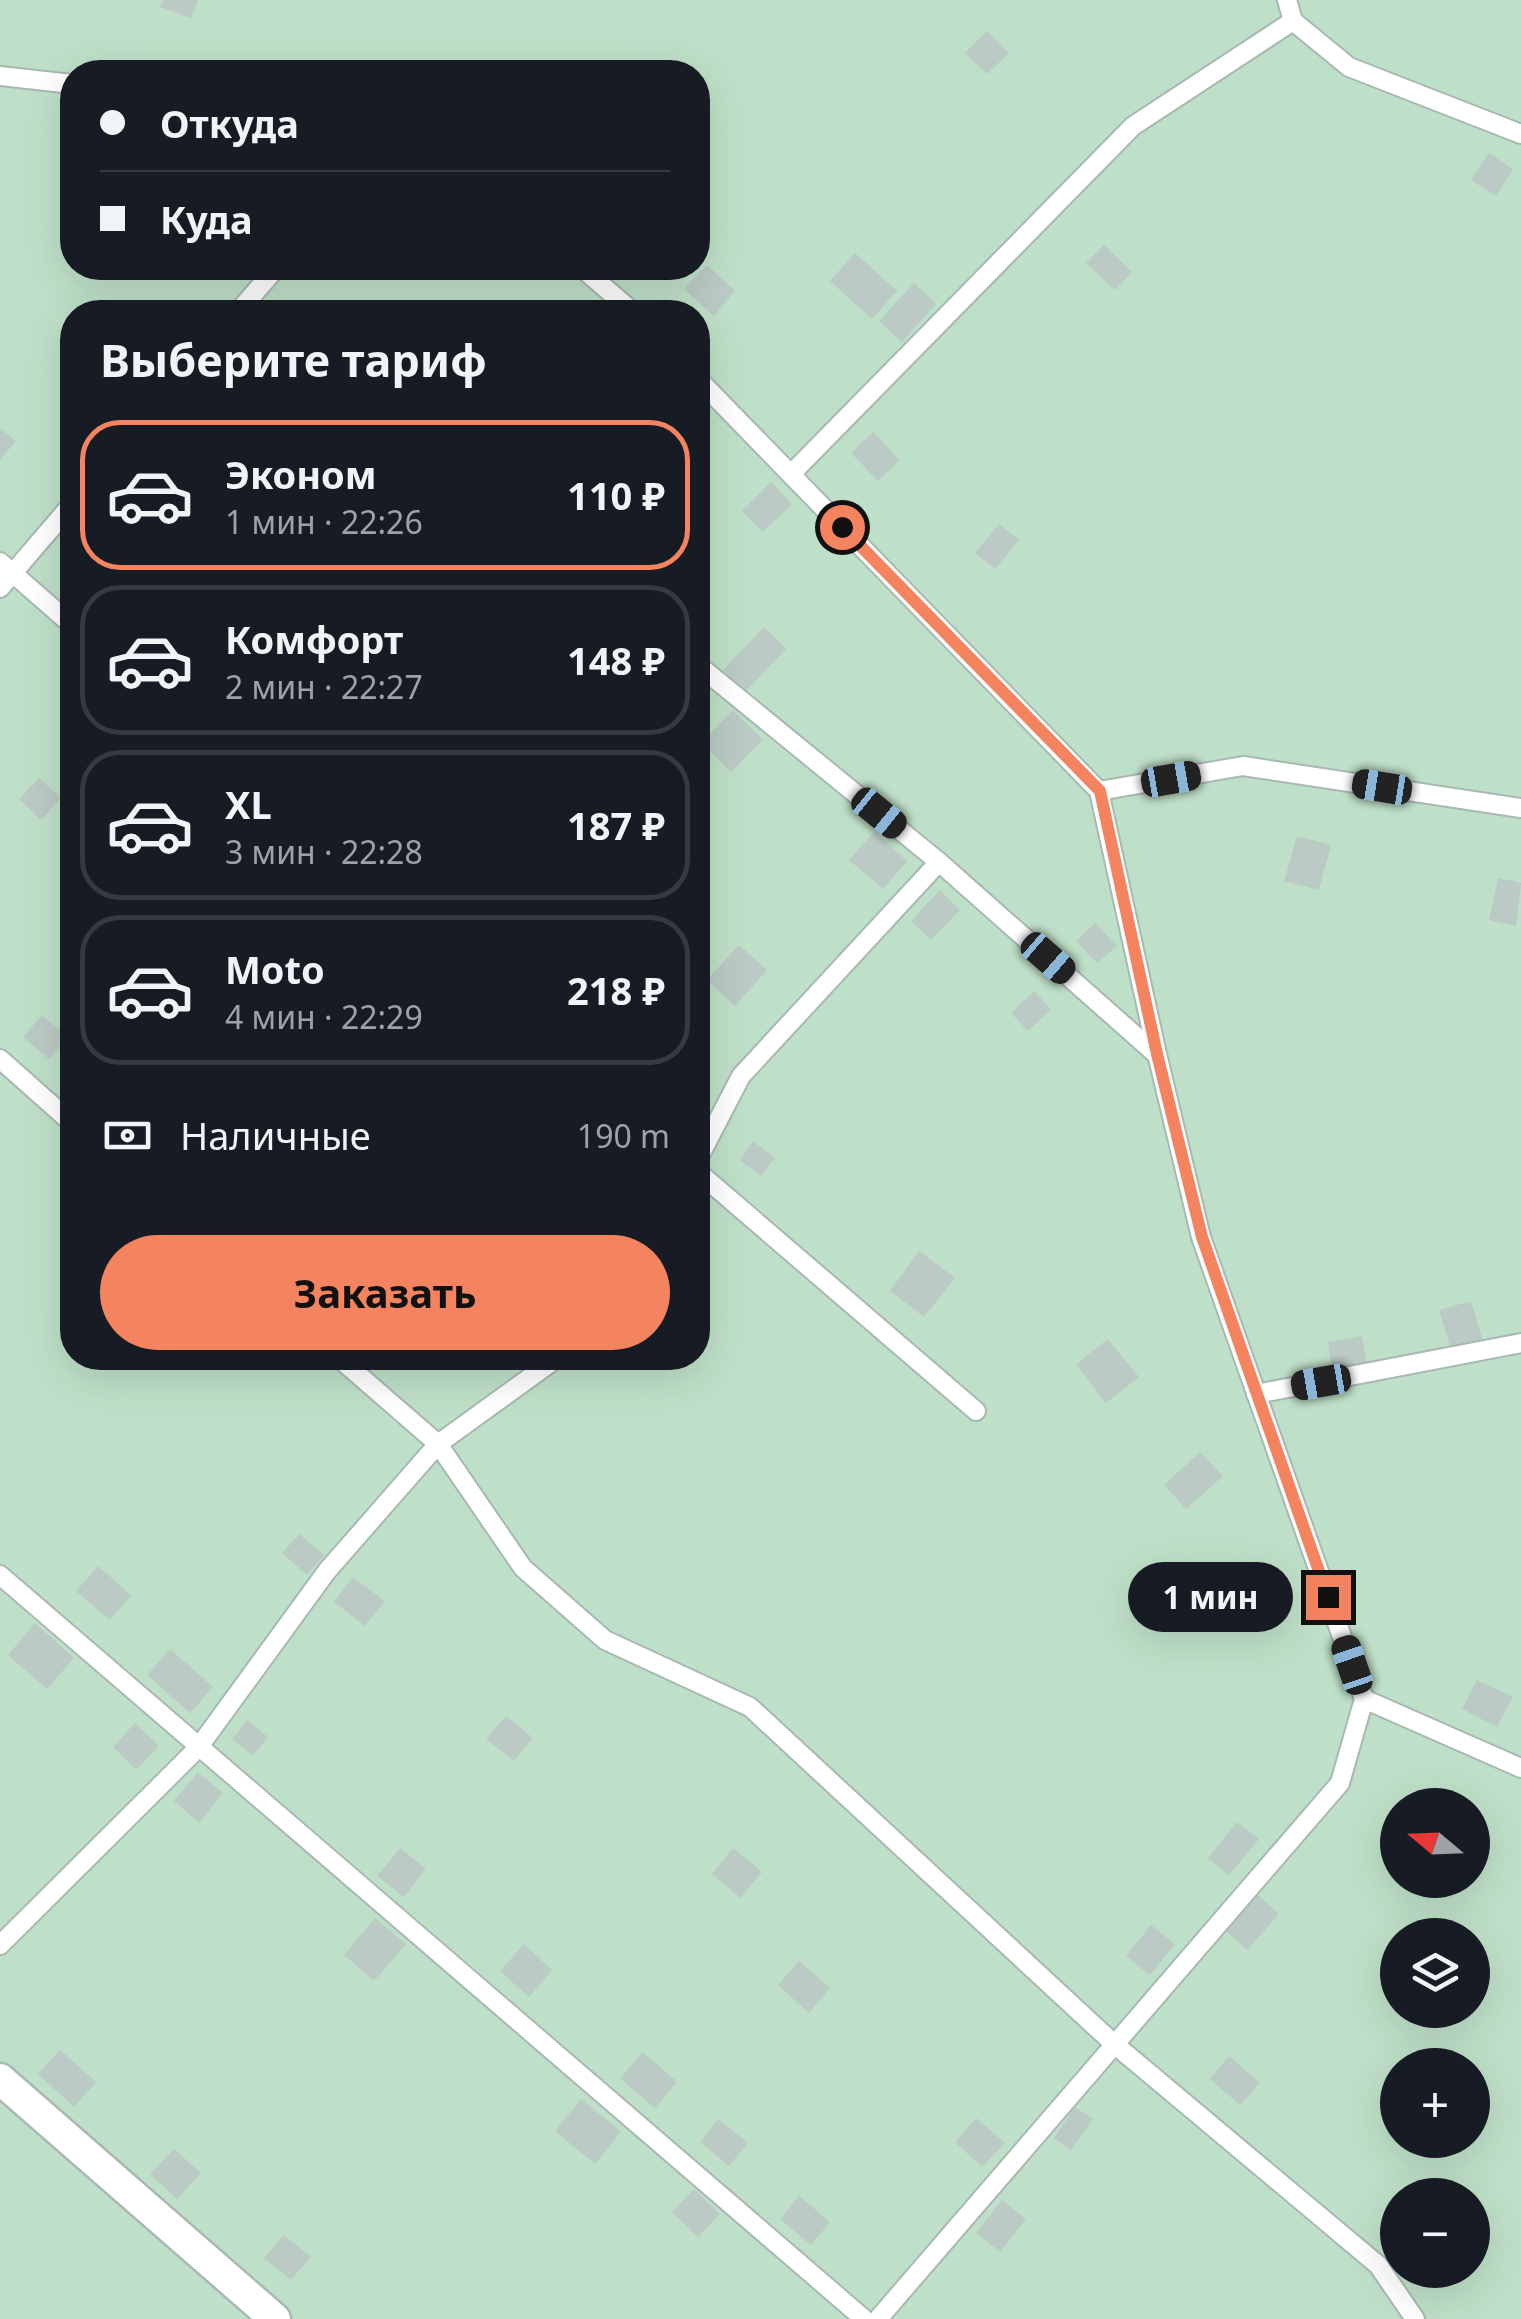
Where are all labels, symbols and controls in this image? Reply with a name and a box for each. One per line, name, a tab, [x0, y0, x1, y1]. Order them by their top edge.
text: Откуда	[160, 97, 299, 149]
text: Куда	[160, 193, 253, 245]
text: Выберите тариф	[100, 329, 487, 390]
text: Эконом	[225, 448, 377, 500]
icon: car	[105, 450, 195, 540]
text: 110 ₽	[567, 469, 665, 521]
text: 1 мин · 22:26	[225, 500, 423, 543]
route start	[820, 505, 865, 550]
text: Комфорт	[225, 613, 403, 665]
icon: car	[105, 615, 195, 705]
text: 148 ₽	[567, 634, 665, 686]
text: 2 мин · 22:27	[225, 665, 423, 708]
car	[1139, 759, 1203, 799]
car	[1350, 767, 1414, 807]
text: XL	[225, 778, 272, 830]
icon: car	[105, 780, 195, 870]
car	[846, 782, 912, 844]
text: 187 ₽	[567, 799, 665, 851]
text: 3 мин · 22:28	[225, 830, 423, 873]
car	[1016, 927, 1080, 989]
text: Moto	[225, 943, 325, 995]
icon: car	[105, 945, 195, 1035]
text: 218 ₽	[567, 964, 665, 1016]
text: 4 мин · 22:29	[225, 995, 423, 1038]
icon: cash	[100, 1108, 155, 1163]
text: Наличные	[180, 1109, 371, 1161]
text: 190 m	[577, 1114, 670, 1157]
button: Заказать	[100, 1235, 670, 1350]
car	[1289, 1362, 1353, 1402]
callout: 1 мин	[1128, 1562, 1293, 1632]
text: 1 мин	[1163, 1575, 1258, 1618]
route end	[1306, 1575, 1351, 1620]
car	[1328, 1632, 1376, 1698]
north arrow	[1380, 1788, 1490, 1898]
map controls	[1380, 1788, 1490, 2288]
button: layers	[1380, 1918, 1490, 2028]
button: +	[1380, 2048, 1490, 2158]
button: −	[1380, 2178, 1490, 2288]

